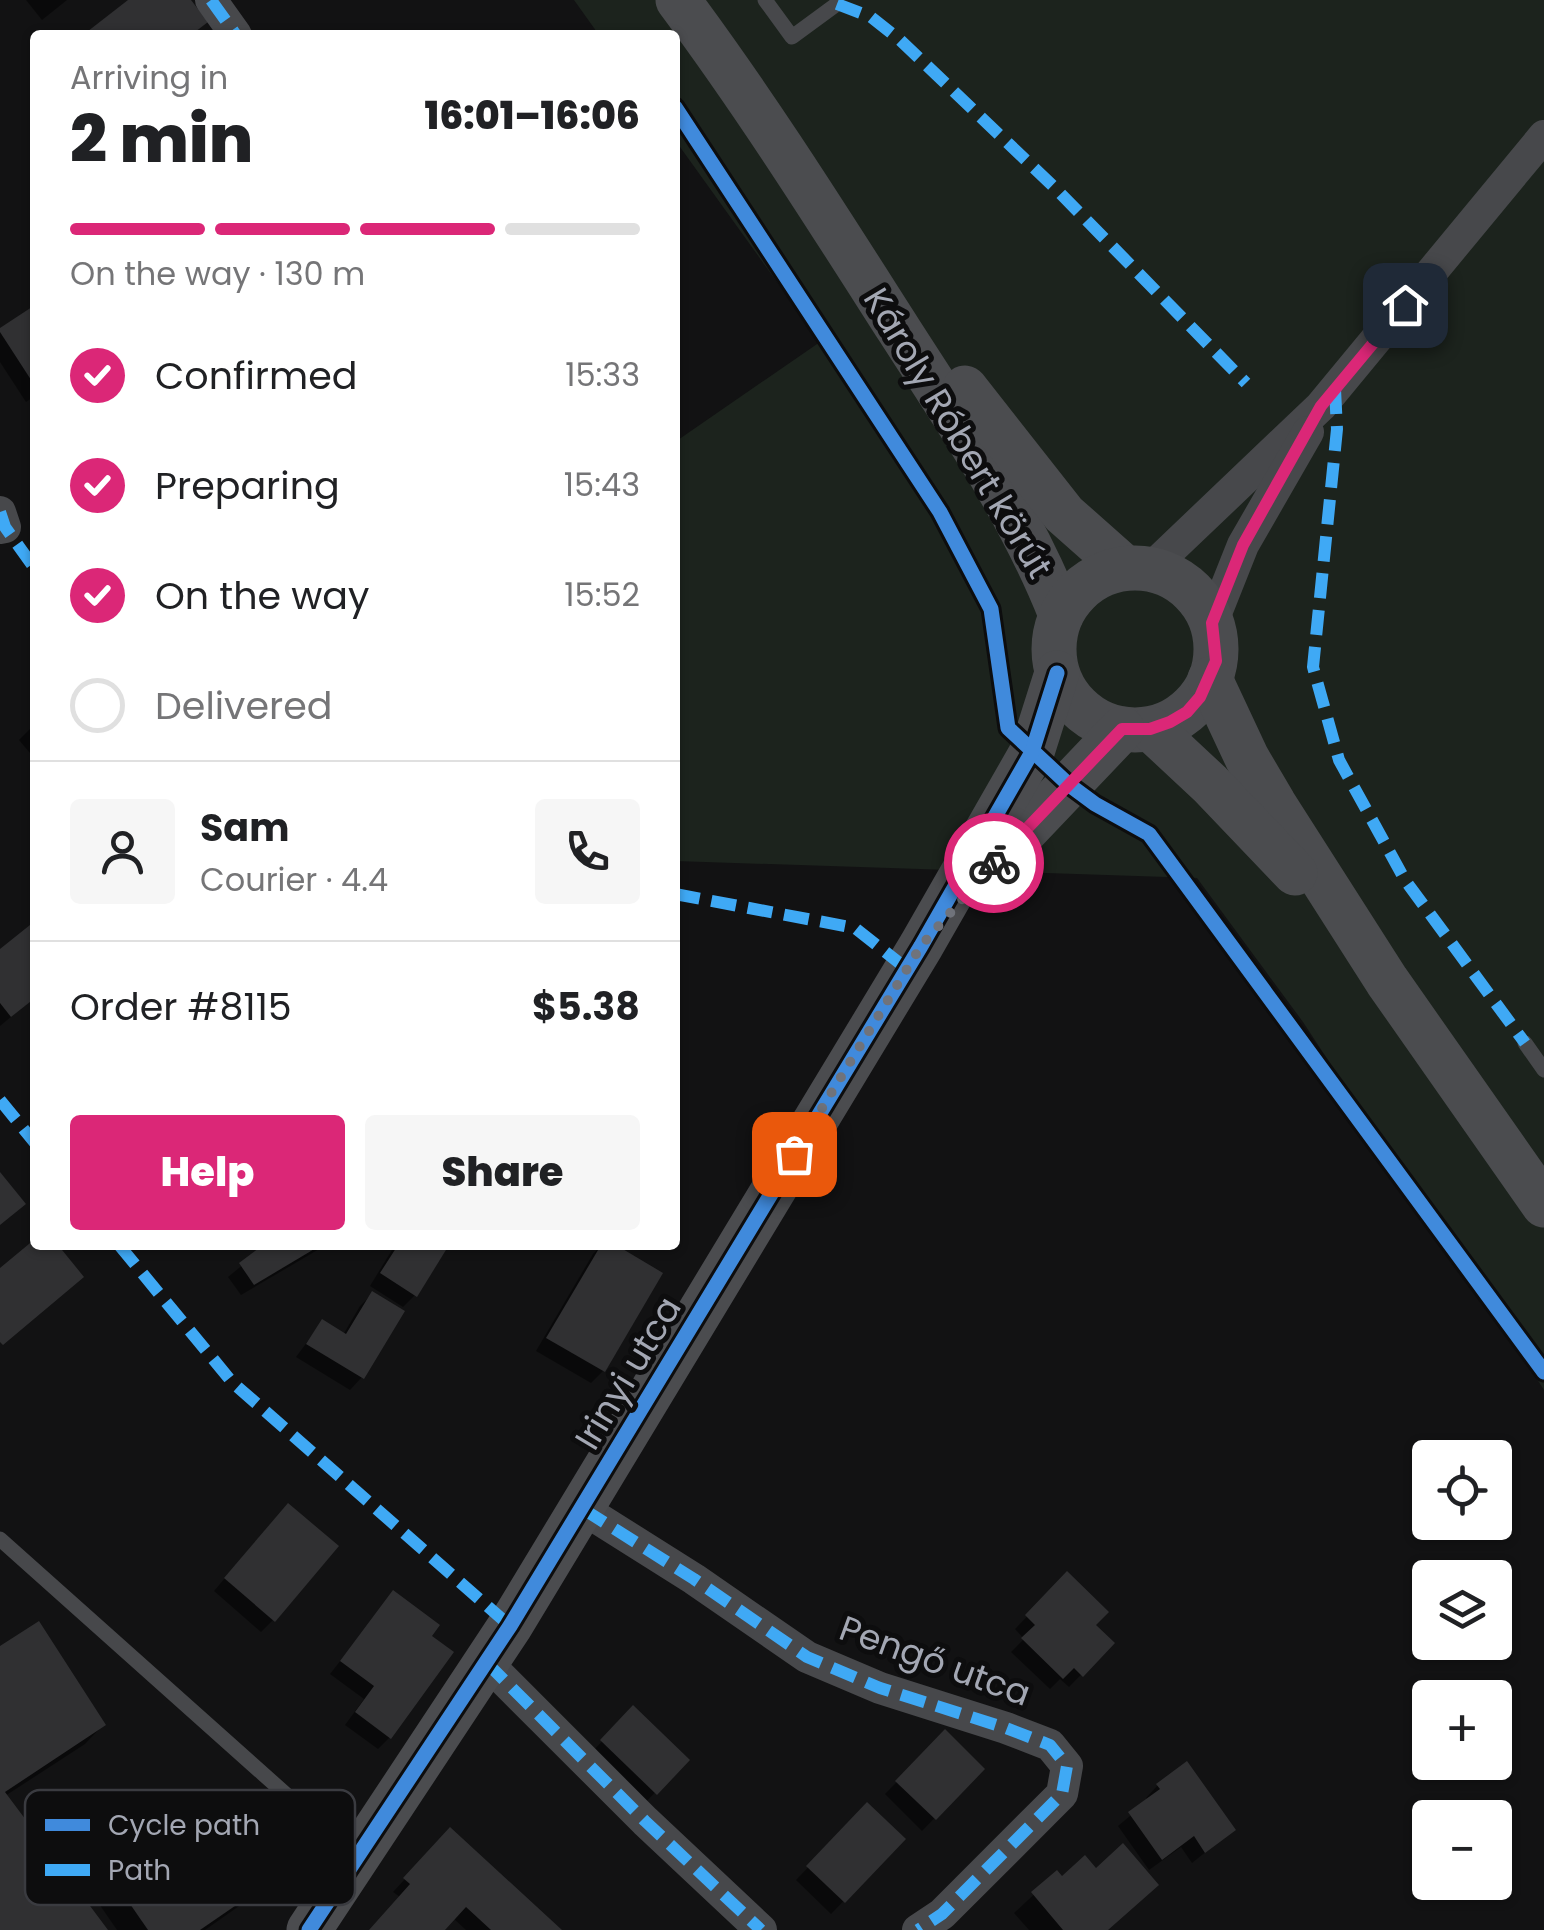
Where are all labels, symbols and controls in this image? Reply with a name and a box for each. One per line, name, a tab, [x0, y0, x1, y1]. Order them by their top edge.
text: Arriving in	[70, 55, 228, 100]
text: 16:01–16:06	[424, 89, 640, 142]
text: 2 min	[70, 94, 253, 185]
text: On the way · 130 m	[70, 251, 365, 296]
pin	[1363, 263, 1448, 348]
street label: Károly Róbert körút	[852, 278, 1065, 587]
icon: home	[1378, 278, 1433, 333]
icon: check	[70, 348, 125, 403]
text: Confirmed	[155, 349, 357, 402]
text: 15:33	[565, 352, 640, 397]
icon: check	[70, 458, 125, 513]
text: Preparing	[155, 459, 340, 512]
text: 15:43	[564, 462, 640, 507]
icon: check	[70, 568, 125, 623]
text: On the way	[155, 569, 369, 622]
text: 15:52	[564, 572, 640, 617]
text: Delivered	[155, 679, 332, 732]
button: person	[70, 799, 175, 904]
button: phone	[535, 799, 640, 904]
text: Sam	[200, 801, 289, 854]
courier	[944, 813, 1044, 913]
icon: bike	[967, 836, 1022, 891]
text: Courier · 4.4	[200, 857, 388, 902]
text: Order #8115	[70, 980, 292, 1033]
text: $5.38	[532, 980, 640, 1033]
pin	[752, 1112, 837, 1197]
button: Help	[70, 1115, 345, 1230]
button: Share	[365, 1115, 640, 1230]
icon: bag	[767, 1127, 822, 1182]
street label: Irinyi utca	[563, 1287, 692, 1458]
map controls	[1412, 1440, 1512, 1900]
button: locate	[1412, 1440, 1512, 1540]
button: layers	[1412, 1560, 1512, 1660]
street label: Pengő utca	[833, 1603, 1037, 1718]
button: +	[1412, 1680, 1512, 1780]
legend	[25, 1790, 355, 1905]
button: −	[1412, 1800, 1512, 1900]
text: Cycle path	[108, 1806, 260, 1845]
text: Path	[108, 1851, 171, 1890]

